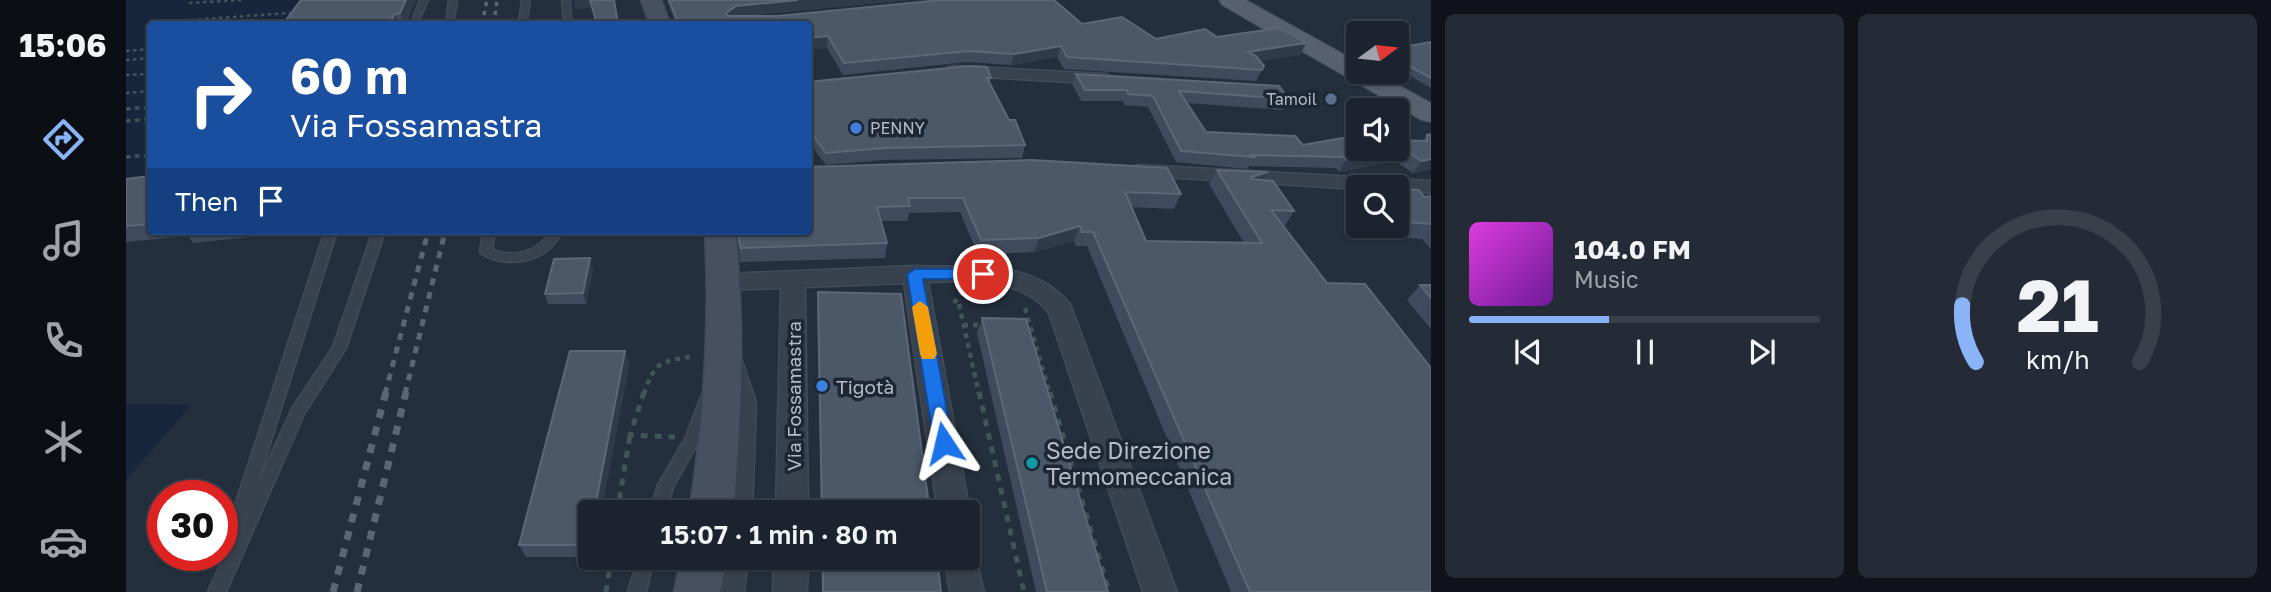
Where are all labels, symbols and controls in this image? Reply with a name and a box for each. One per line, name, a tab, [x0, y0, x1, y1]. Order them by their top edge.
north arrow	[1346, 21, 1409, 84]
map controls	[1346, 21, 1409, 238]
text: 15:06	[19, 26, 107, 64]
text: 60 m	[290, 46, 408, 105]
icon: right	[175, 49, 266, 140]
place label: Tamoil	[1266, 89, 1317, 109]
marker: Tamoil	[1323, 91, 1339, 107]
button: sound	[1346, 98, 1409, 161]
text: Via Fossamastra	[290, 106, 542, 144]
icon: directions	[39, 115, 88, 164]
place label: PENNY	[870, 118, 926, 138]
marker: PENNY	[848, 120, 864, 136]
button: search	[1346, 175, 1409, 238]
icon: arrive	[252, 182, 290, 220]
text: Then	[175, 186, 238, 217]
icon: music	[39, 216, 88, 265]
text: 104.0 FM	[1574, 234, 1691, 265]
pin	[953, 244, 1013, 304]
icon: arrive	[964, 255, 1002, 293]
text: 21	[2017, 261, 2098, 348]
text: Music	[1574, 265, 1639, 293]
icon: phone	[39, 316, 88, 365]
street label: Via Fossamastra	[782, 321, 805, 471]
icon: previous	[1509, 333, 1547, 371]
icon: pause	[1626, 333, 1664, 371]
icon: next	[1743, 333, 1781, 371]
text: km/h	[2026, 344, 2089, 375]
place label: Tigotà	[836, 375, 894, 398]
marker: Tigotà	[814, 378, 830, 394]
position arrow	[907, 406, 981, 480]
icon: climate	[39, 417, 88, 466]
place label: Sede Direzione Termomeccanica	[1046, 436, 1232, 490]
marker: Sede Direzione Termomeccanica	[1024, 455, 1040, 471]
speed limit sign: 30	[147, 480, 238, 571]
icon: car	[39, 517, 88, 566]
text: 15:07 · 1 min · 80 m	[661, 519, 897, 550]

